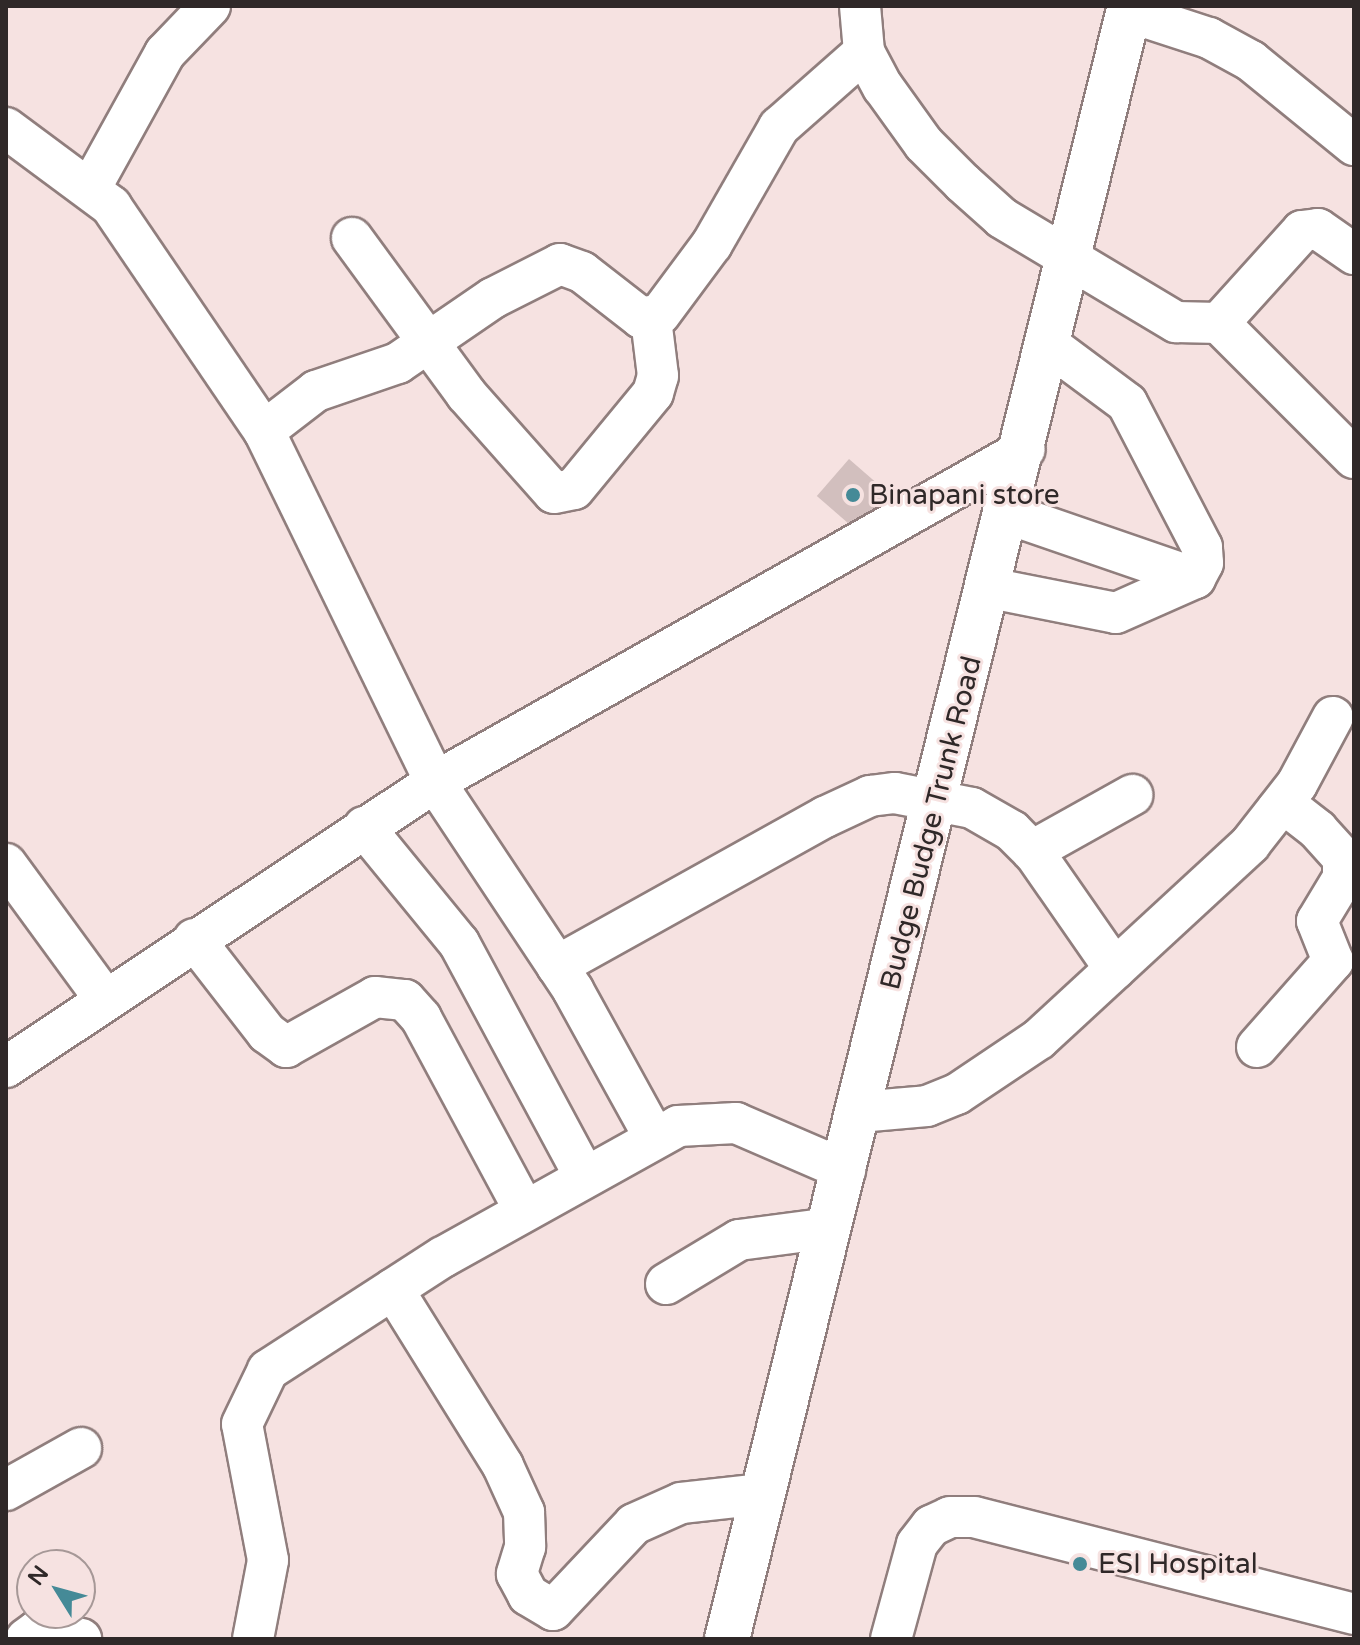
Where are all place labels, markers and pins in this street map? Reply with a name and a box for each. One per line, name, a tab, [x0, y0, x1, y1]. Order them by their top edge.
place label: Binapani store	[869, 478, 1060, 512]
marker: Binapani store	[844, 486, 862, 504]
place label: ESI Hospital	[1098, 1547, 1258, 1581]
marker: ESI Hospital	[1069, 1553, 1091, 1575]

